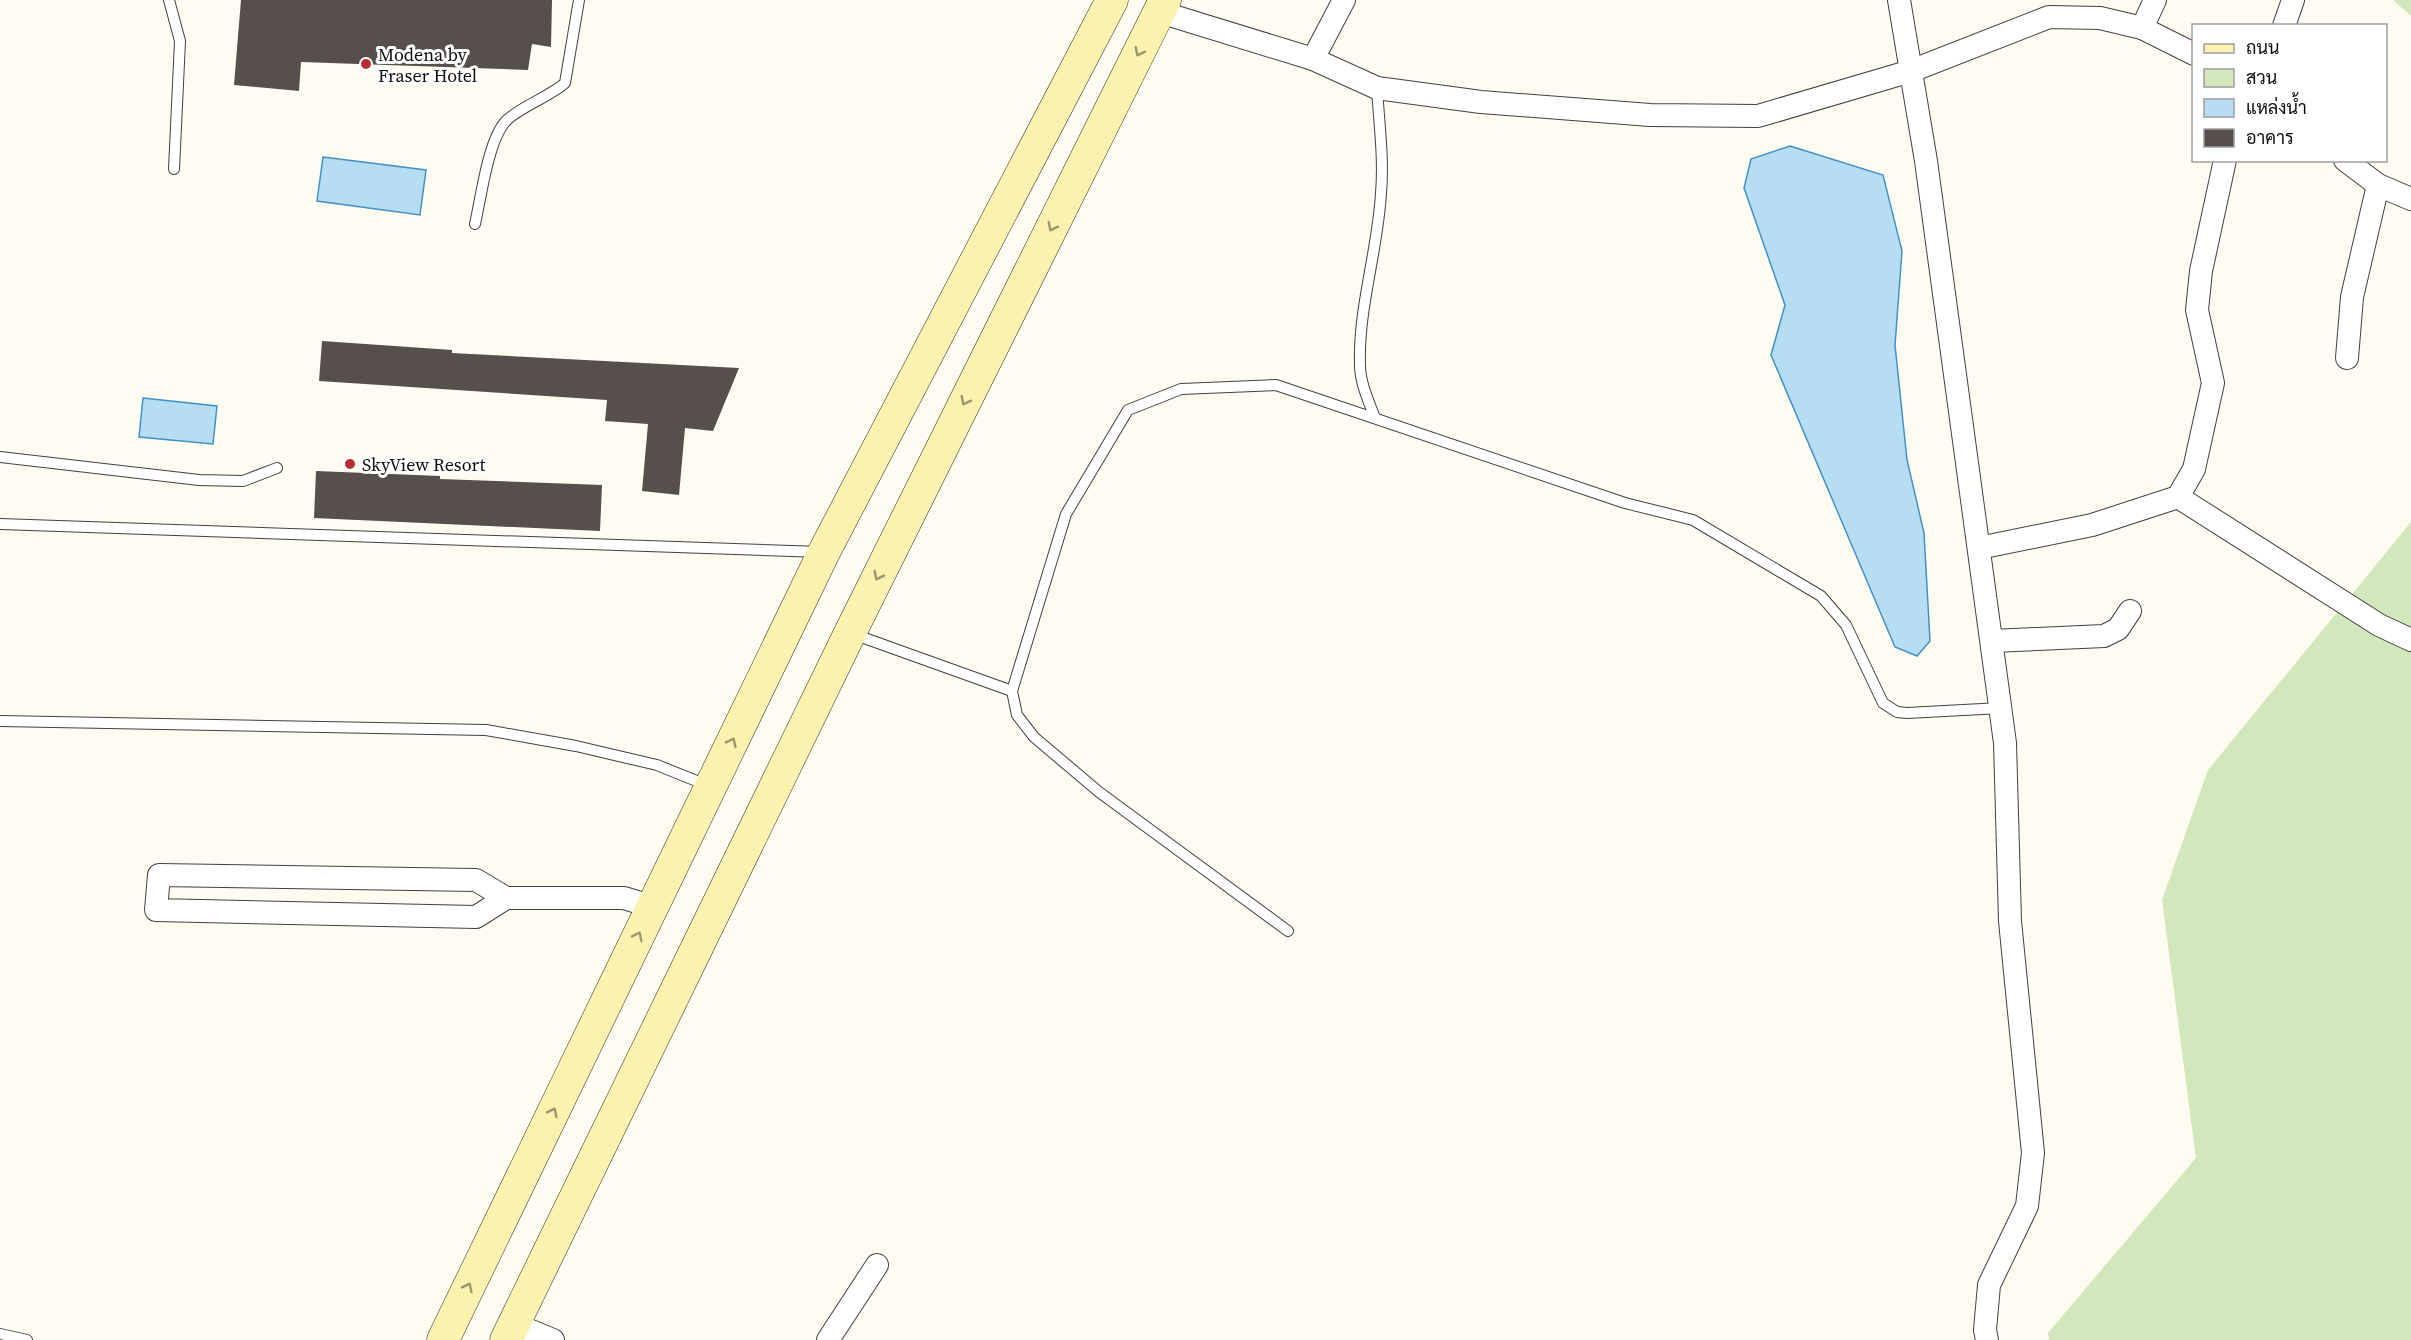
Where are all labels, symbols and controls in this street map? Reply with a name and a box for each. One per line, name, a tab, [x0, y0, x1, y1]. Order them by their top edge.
legend	[2192, 24, 2387, 162]
text: ถนน	[2246, 35, 2279, 60]
place label: Modena by Fraser Hotel	[378, 42, 477, 88]
one-way arrow	[1135, 46, 1147, 57]
marker: Modena by Fraser Hotel	[359, 57, 373, 71]
text: สวน	[2246, 65, 2277, 90]
text: แหล่งน้ำ	[2246, 92, 2307, 120]
text: อาคาร	[2246, 125, 2294, 150]
one-way arrow	[1048, 221, 1060, 232]
one-way arrow	[961, 395, 973, 406]
place label: SkyView Resort	[362, 452, 485, 477]
marker: SkyView Resort	[343, 457, 357, 471]
one-way arrow	[874, 570, 885, 580]
one-way arrow	[724, 737, 736, 748]
one-way arrow	[631, 932, 643, 943]
one-way arrow	[546, 1107, 558, 1118]
one-way arrow	[461, 1283, 473, 1294]

